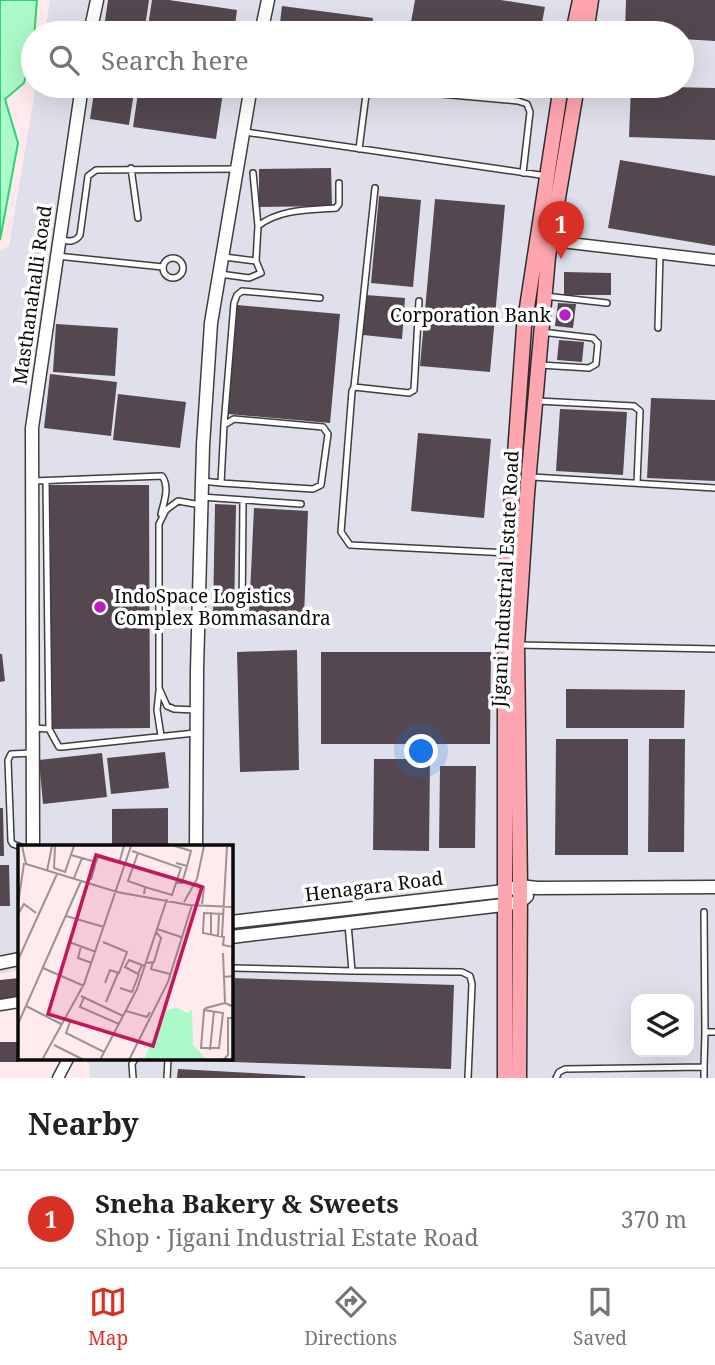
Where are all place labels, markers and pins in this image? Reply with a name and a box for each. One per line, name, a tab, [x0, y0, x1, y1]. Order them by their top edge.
pin: 1	[538, 201, 584, 259]
place label: Corporation Bank	[390, 302, 552, 328]
marker: Corporation Bank	[557, 307, 573, 323]
place label: IndoSpace Logistics Complex Bommasandra	[114, 583, 331, 631]
marker: IndoSpace Logistics Complex Bommasandra	[92, 599, 108, 615]

